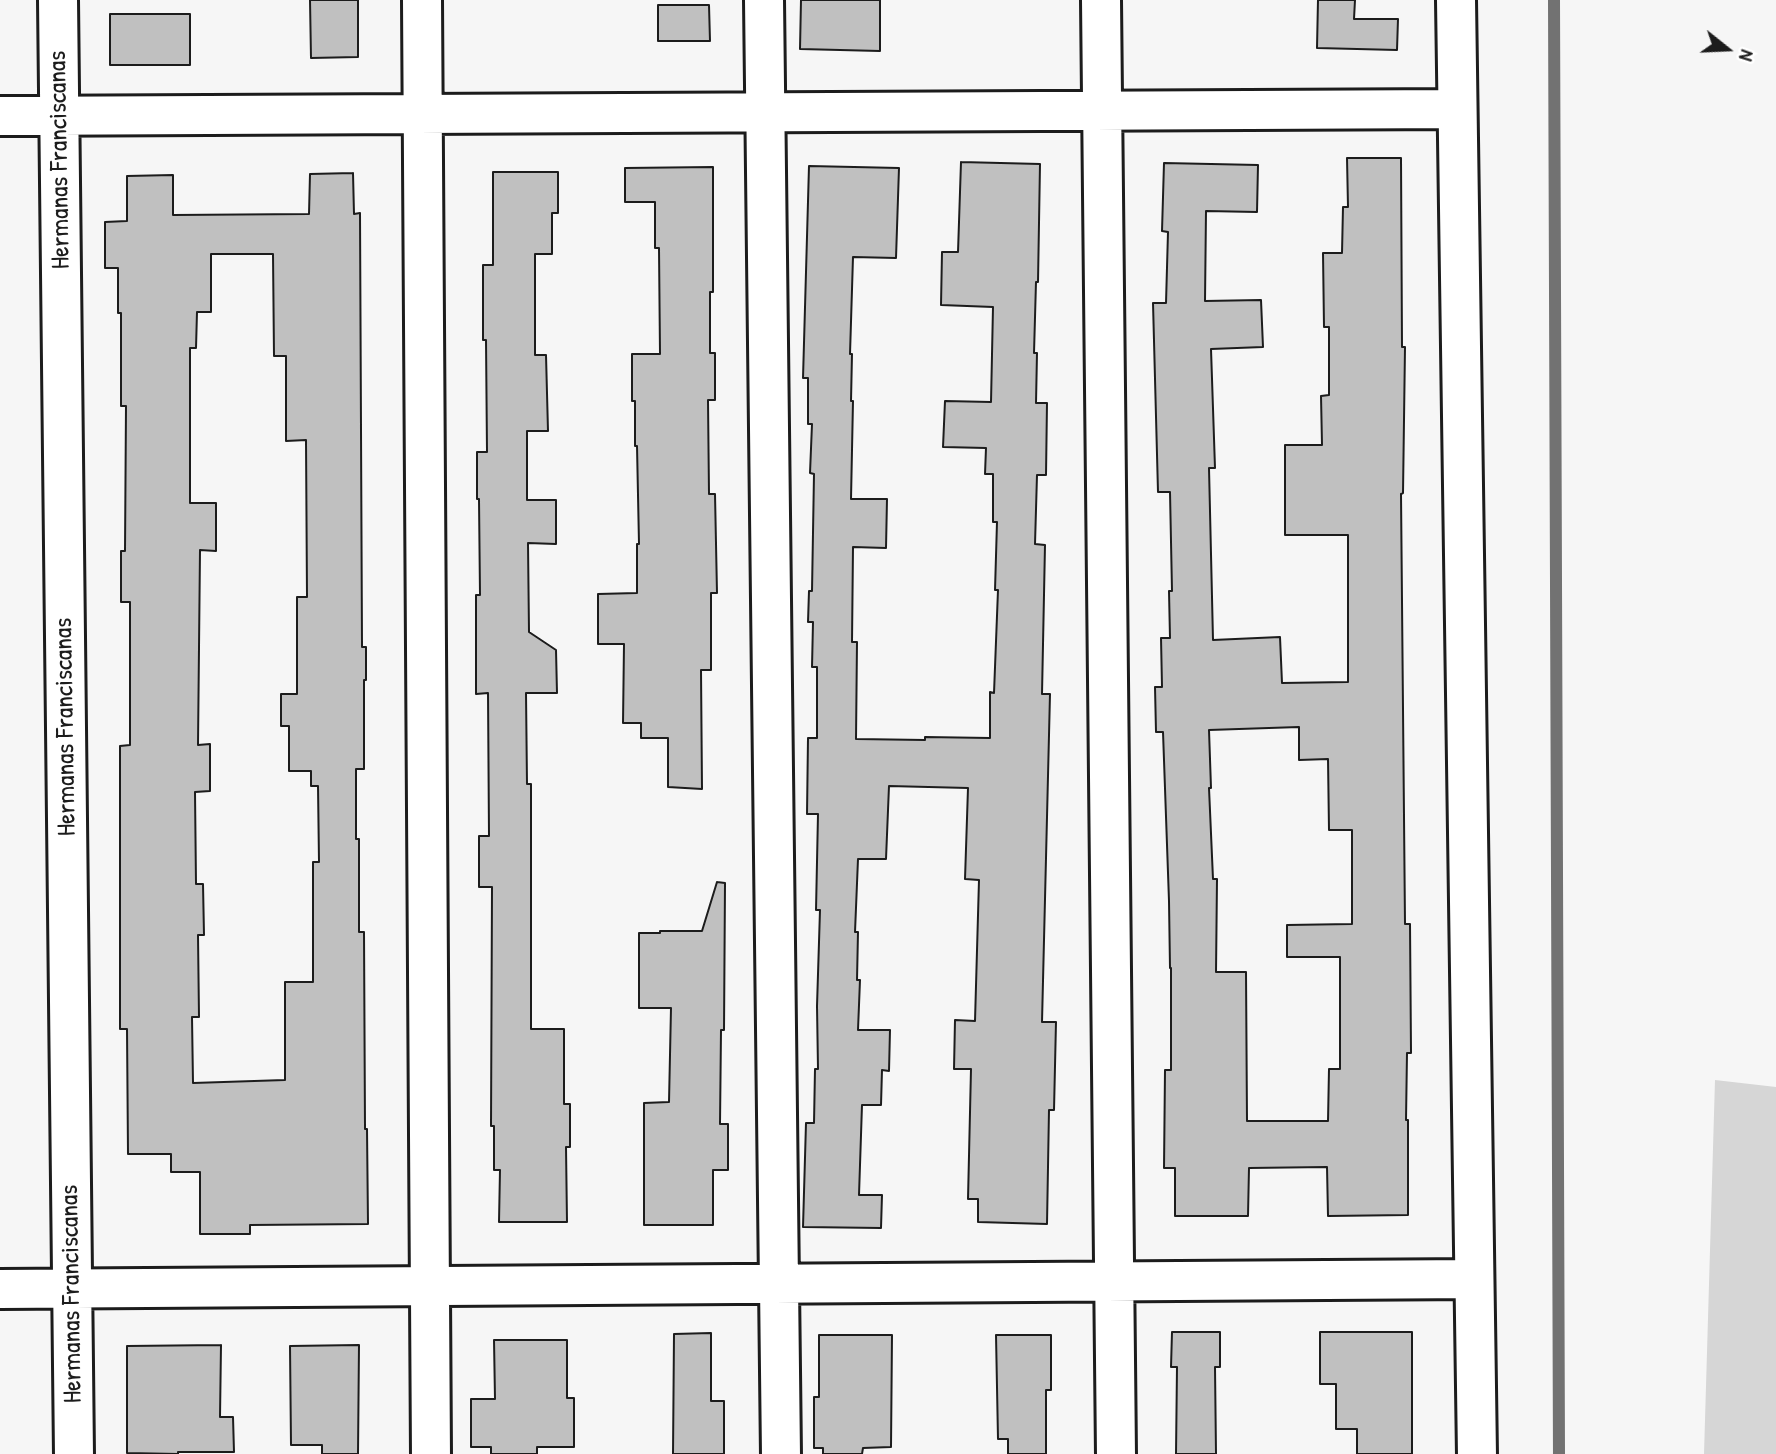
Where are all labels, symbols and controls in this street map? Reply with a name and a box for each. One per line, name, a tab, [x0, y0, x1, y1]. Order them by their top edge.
north arrow	[1692, 14, 1762, 84]
text: N	[1733, 47, 1761, 64]
street label: Hermanas Franciscanas	[42, 51, 78, 269]
street label: Hermanas Franciscanas	[48, 618, 84, 836]
street label: Hermanas Franciscanas	[54, 1185, 90, 1403]

